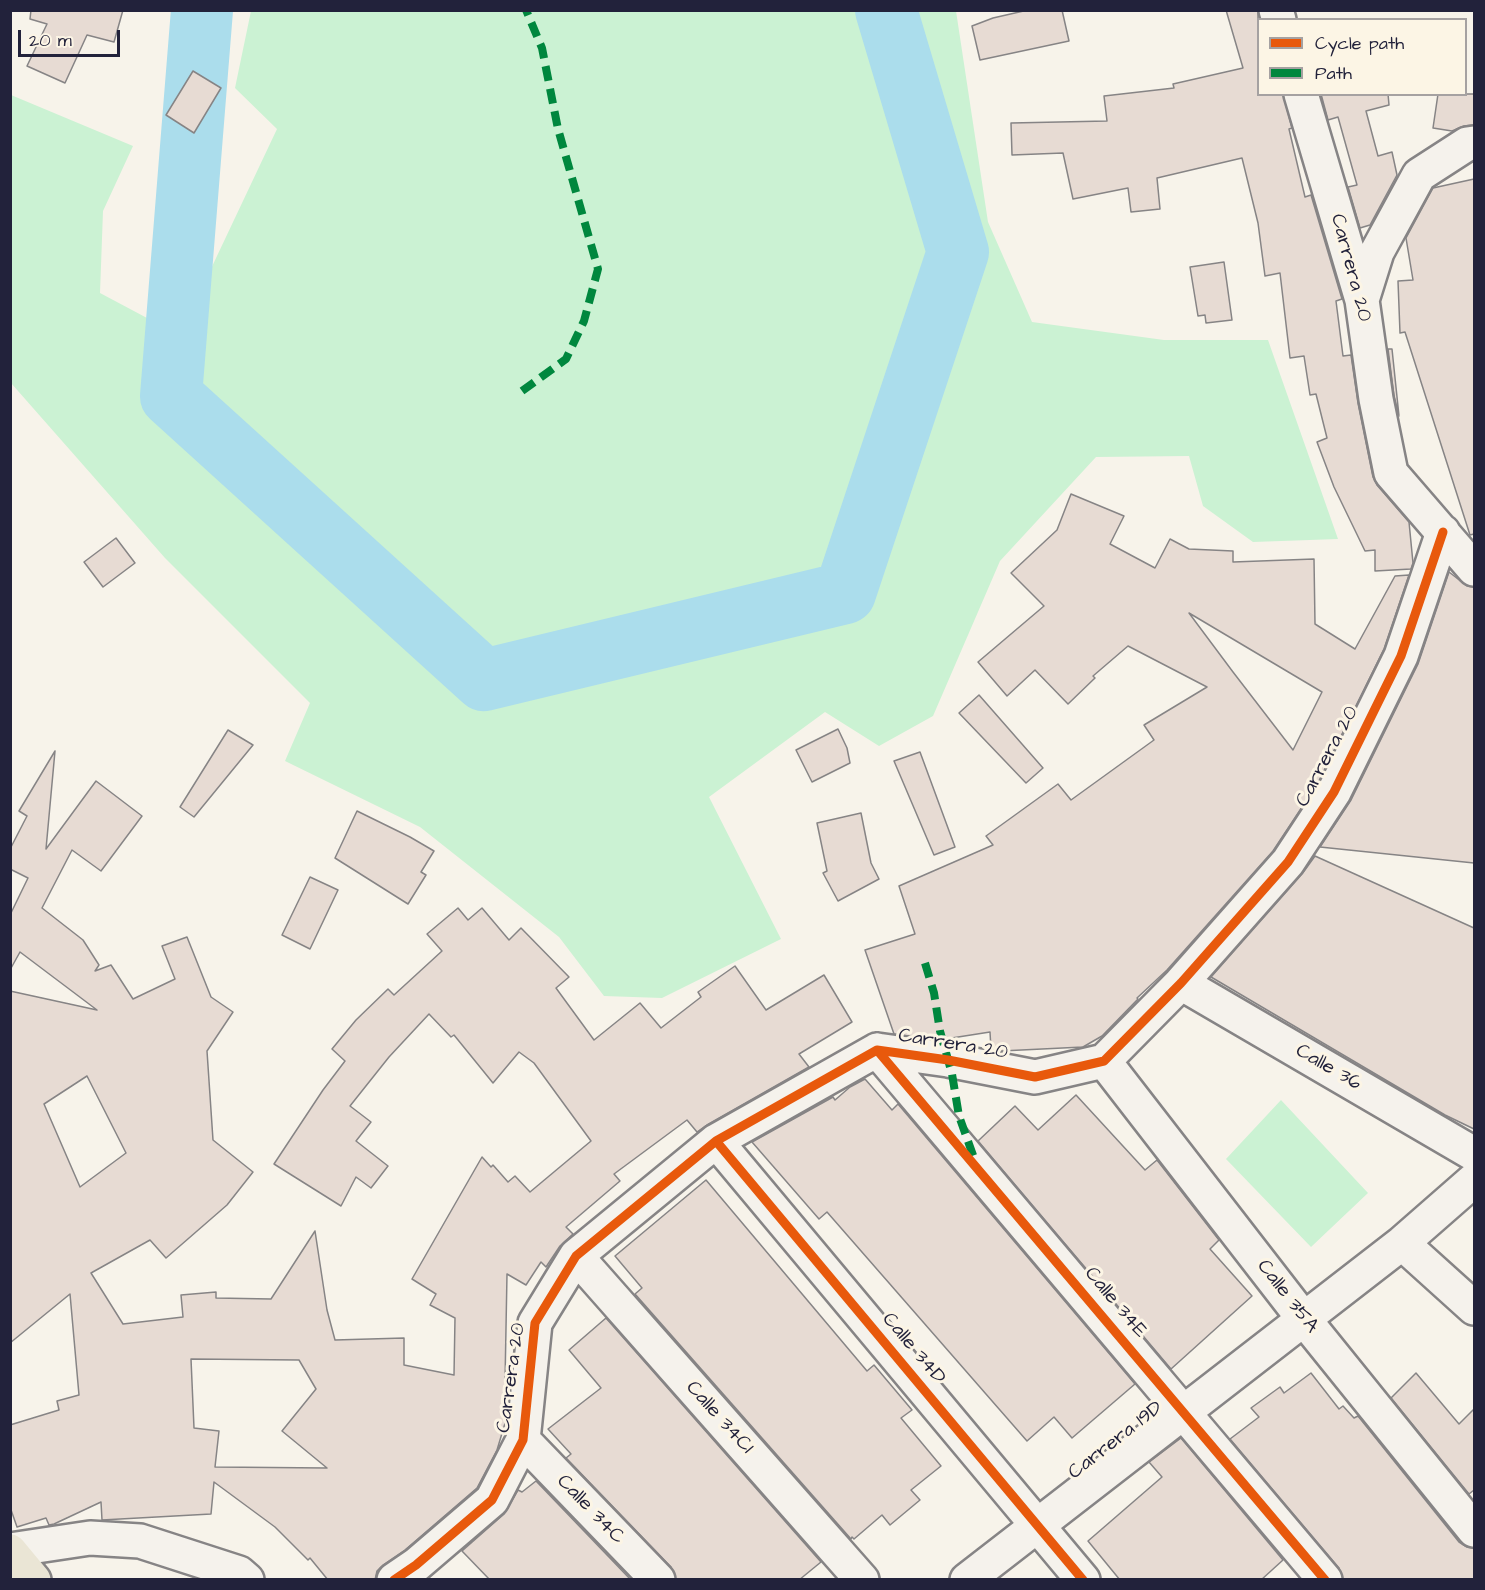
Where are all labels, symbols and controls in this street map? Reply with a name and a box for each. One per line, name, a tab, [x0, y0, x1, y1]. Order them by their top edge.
scale bar	[21, 18, 123, 56]
legend	[1257, 18, 1467, 96]
text: 20 m	[29, 28, 72, 53]
text: Cycle path	[1315, 31, 1404, 56]
text: Path	[1315, 61, 1352, 86]
street label: Carrera 20	[1324, 212, 1376, 324]
street label: Carrera 20	[1291, 703, 1365, 811]
street label: Carrera 20	[897, 1025, 1009, 1065]
street label: Calle 36	[1291, 1040, 1365, 1096]
street label: Calle 35A	[1251, 1255, 1323, 1339]
street label: Calle 34E	[1078, 1263, 1152, 1343]
street label: Calle 34D	[876, 1308, 950, 1390]
street label: Carrera 20	[492, 1322, 532, 1434]
street label: Calle 34C1	[680, 1377, 758, 1459]
street label: Carrera 19D	[1064, 1397, 1168, 1485]
street label: Calle 34C	[551, 1470, 629, 1550]

